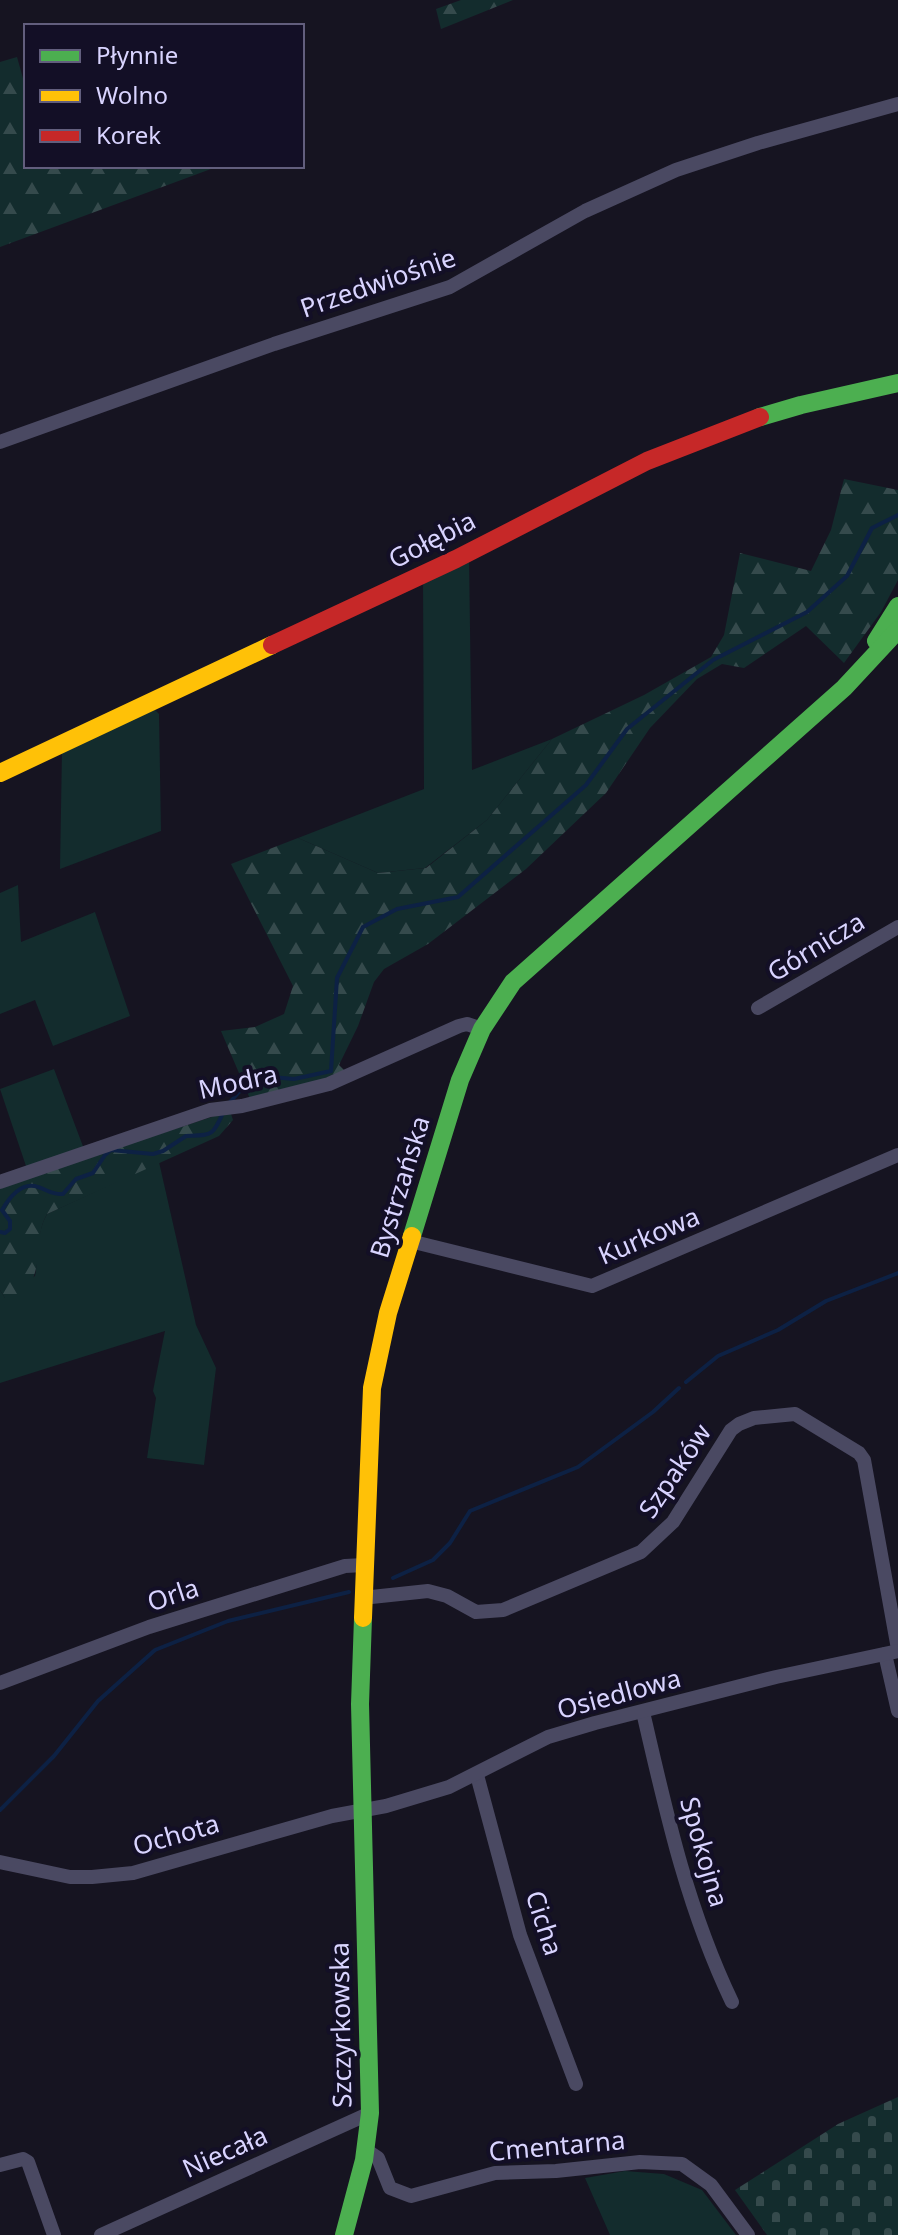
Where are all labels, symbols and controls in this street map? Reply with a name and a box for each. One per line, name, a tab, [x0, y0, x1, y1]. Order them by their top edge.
legend	[24, 24, 304, 168]
text: Płynnie	[96, 38, 178, 71]
text: Wolno	[96, 78, 168, 111]
text: Korek	[96, 118, 161, 151]
street label: Przedwiośnie	[295, 239, 460, 325]
street label: Gołębia	[382, 502, 481, 576]
street label: Górnicza	[760, 903, 871, 989]
street label: Modra	[195, 1055, 281, 1107]
street label: Bystrzańska	[360, 1111, 438, 1262]
street label: Kurkowa	[592, 1198, 705, 1273]
street label: Szpaków	[629, 1416, 719, 1525]
street label: Orla	[142, 1569, 203, 1619]
street label: Osiedlowa	[553, 1659, 685, 1727]
street label: Spokojna	[672, 1792, 738, 1911]
street label: Ochota	[128, 1805, 223, 1864]
street label: Cicha	[518, 1886, 572, 1960]
street label: Szczyrkowska	[321, 1942, 359, 2108]
street label: Niecała	[176, 2116, 273, 2186]
street label: Cmentarna	[487, 2121, 627, 2169]

